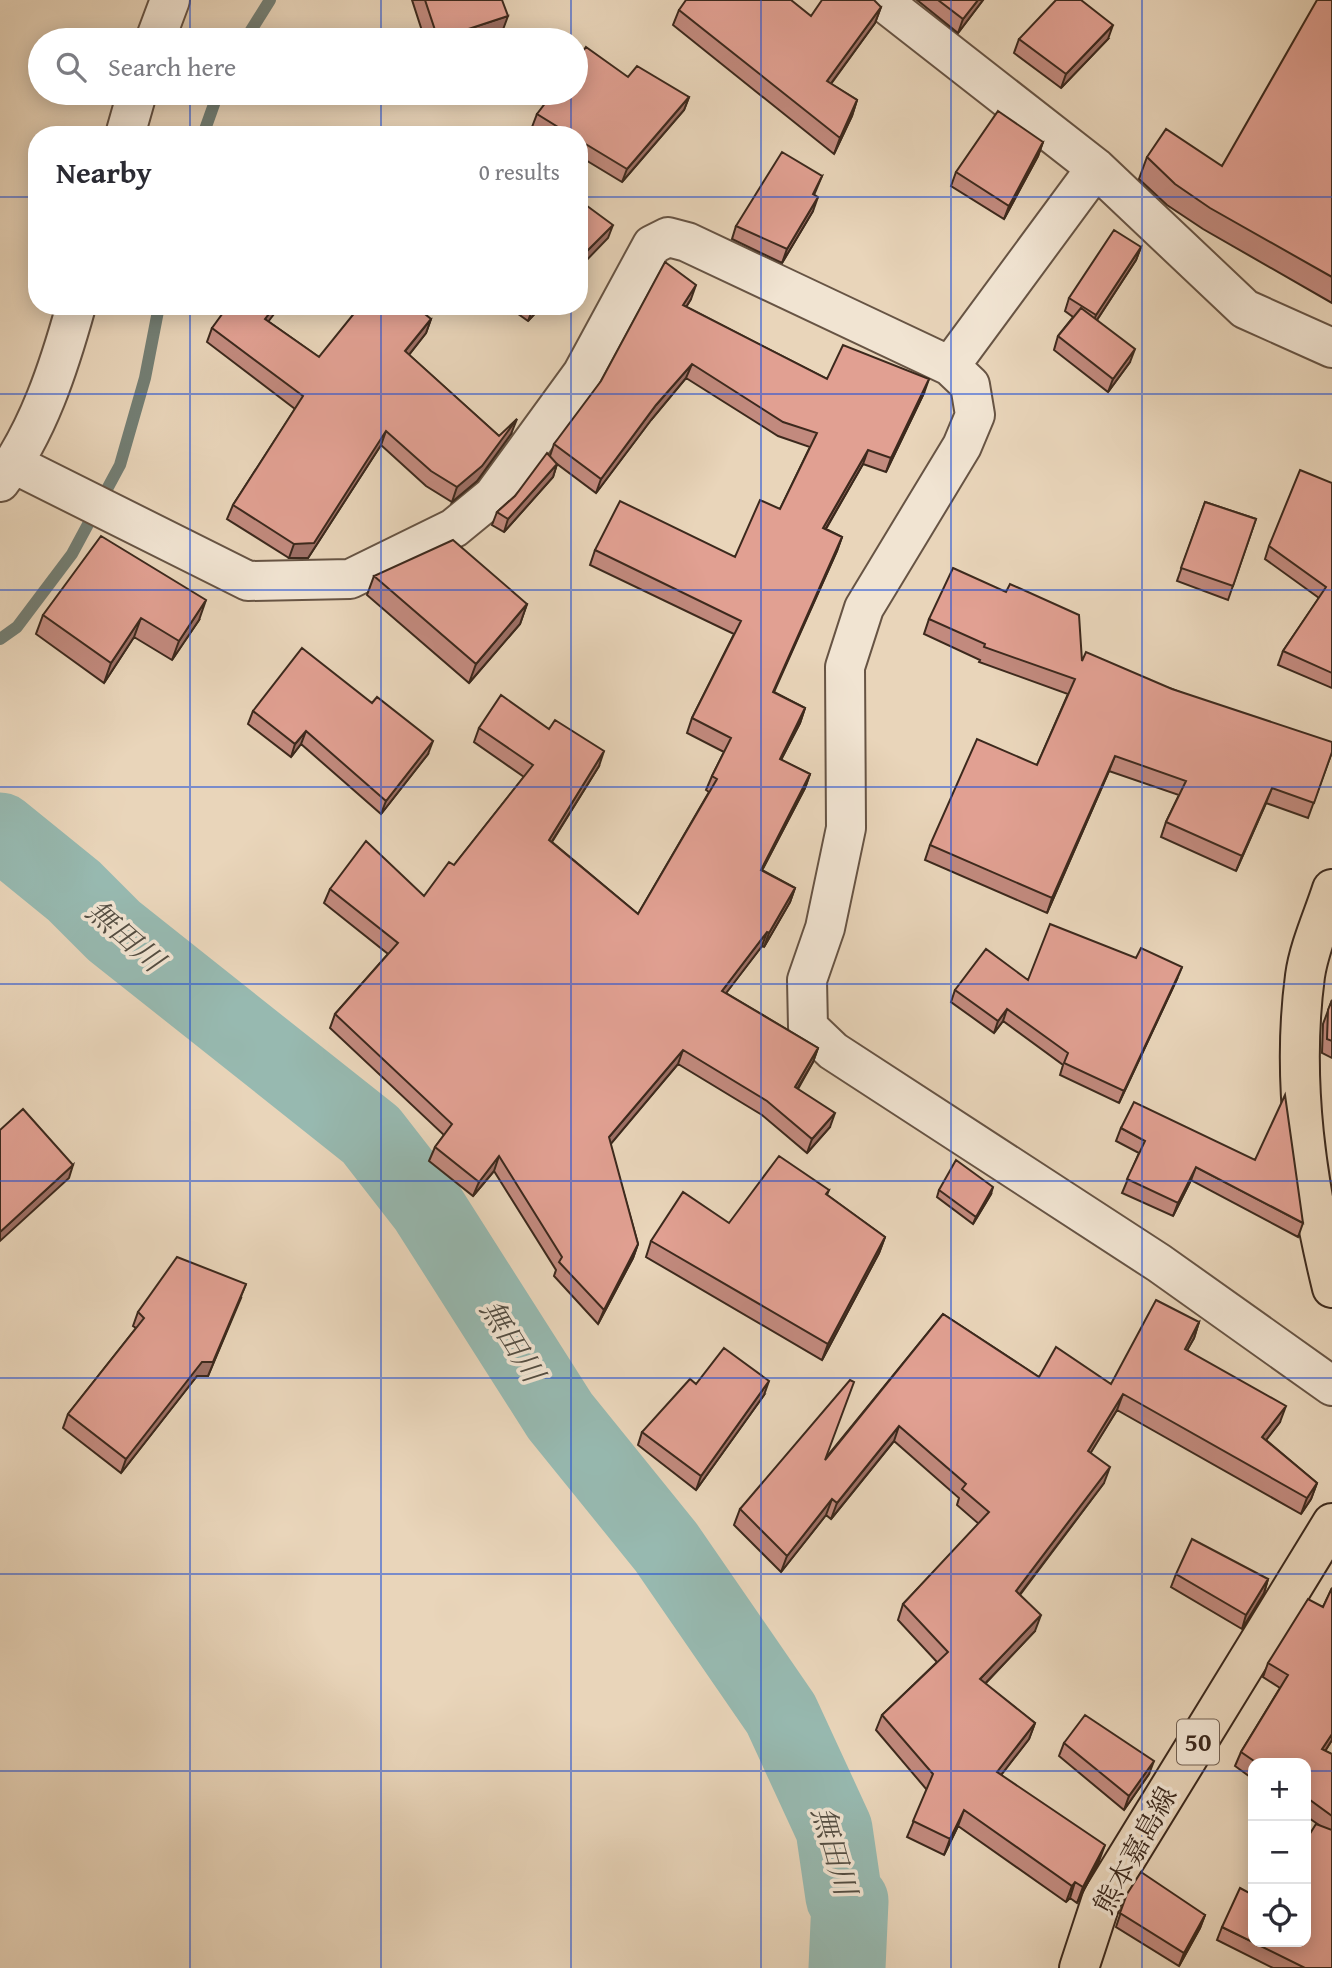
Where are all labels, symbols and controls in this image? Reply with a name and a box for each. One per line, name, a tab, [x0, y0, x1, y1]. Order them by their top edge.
search box	[28, 28, 588, 105]
text: Search here	[108, 47, 236, 86]
icon: search	[52, 48, 90, 86]
text: Nearby	[56, 150, 152, 194]
text: 0 results	[479, 155, 560, 188]
water label: 無田川	[77, 889, 176, 983]
water label: 無田川	[470, 1291, 557, 1393]
road number: 50	[1177, 1720, 1219, 1764]
map controls	[1248, 1758, 1311, 1947]
button: +	[1248, 1758, 1311, 1821]
street label: 熊本嘉島線	[1083, 1779, 1186, 1921]
water label: 無田川	[801, 1801, 869, 1903]
button: −	[1248, 1821, 1311, 1884]
button: locate	[1248, 1884, 1311, 1947]

